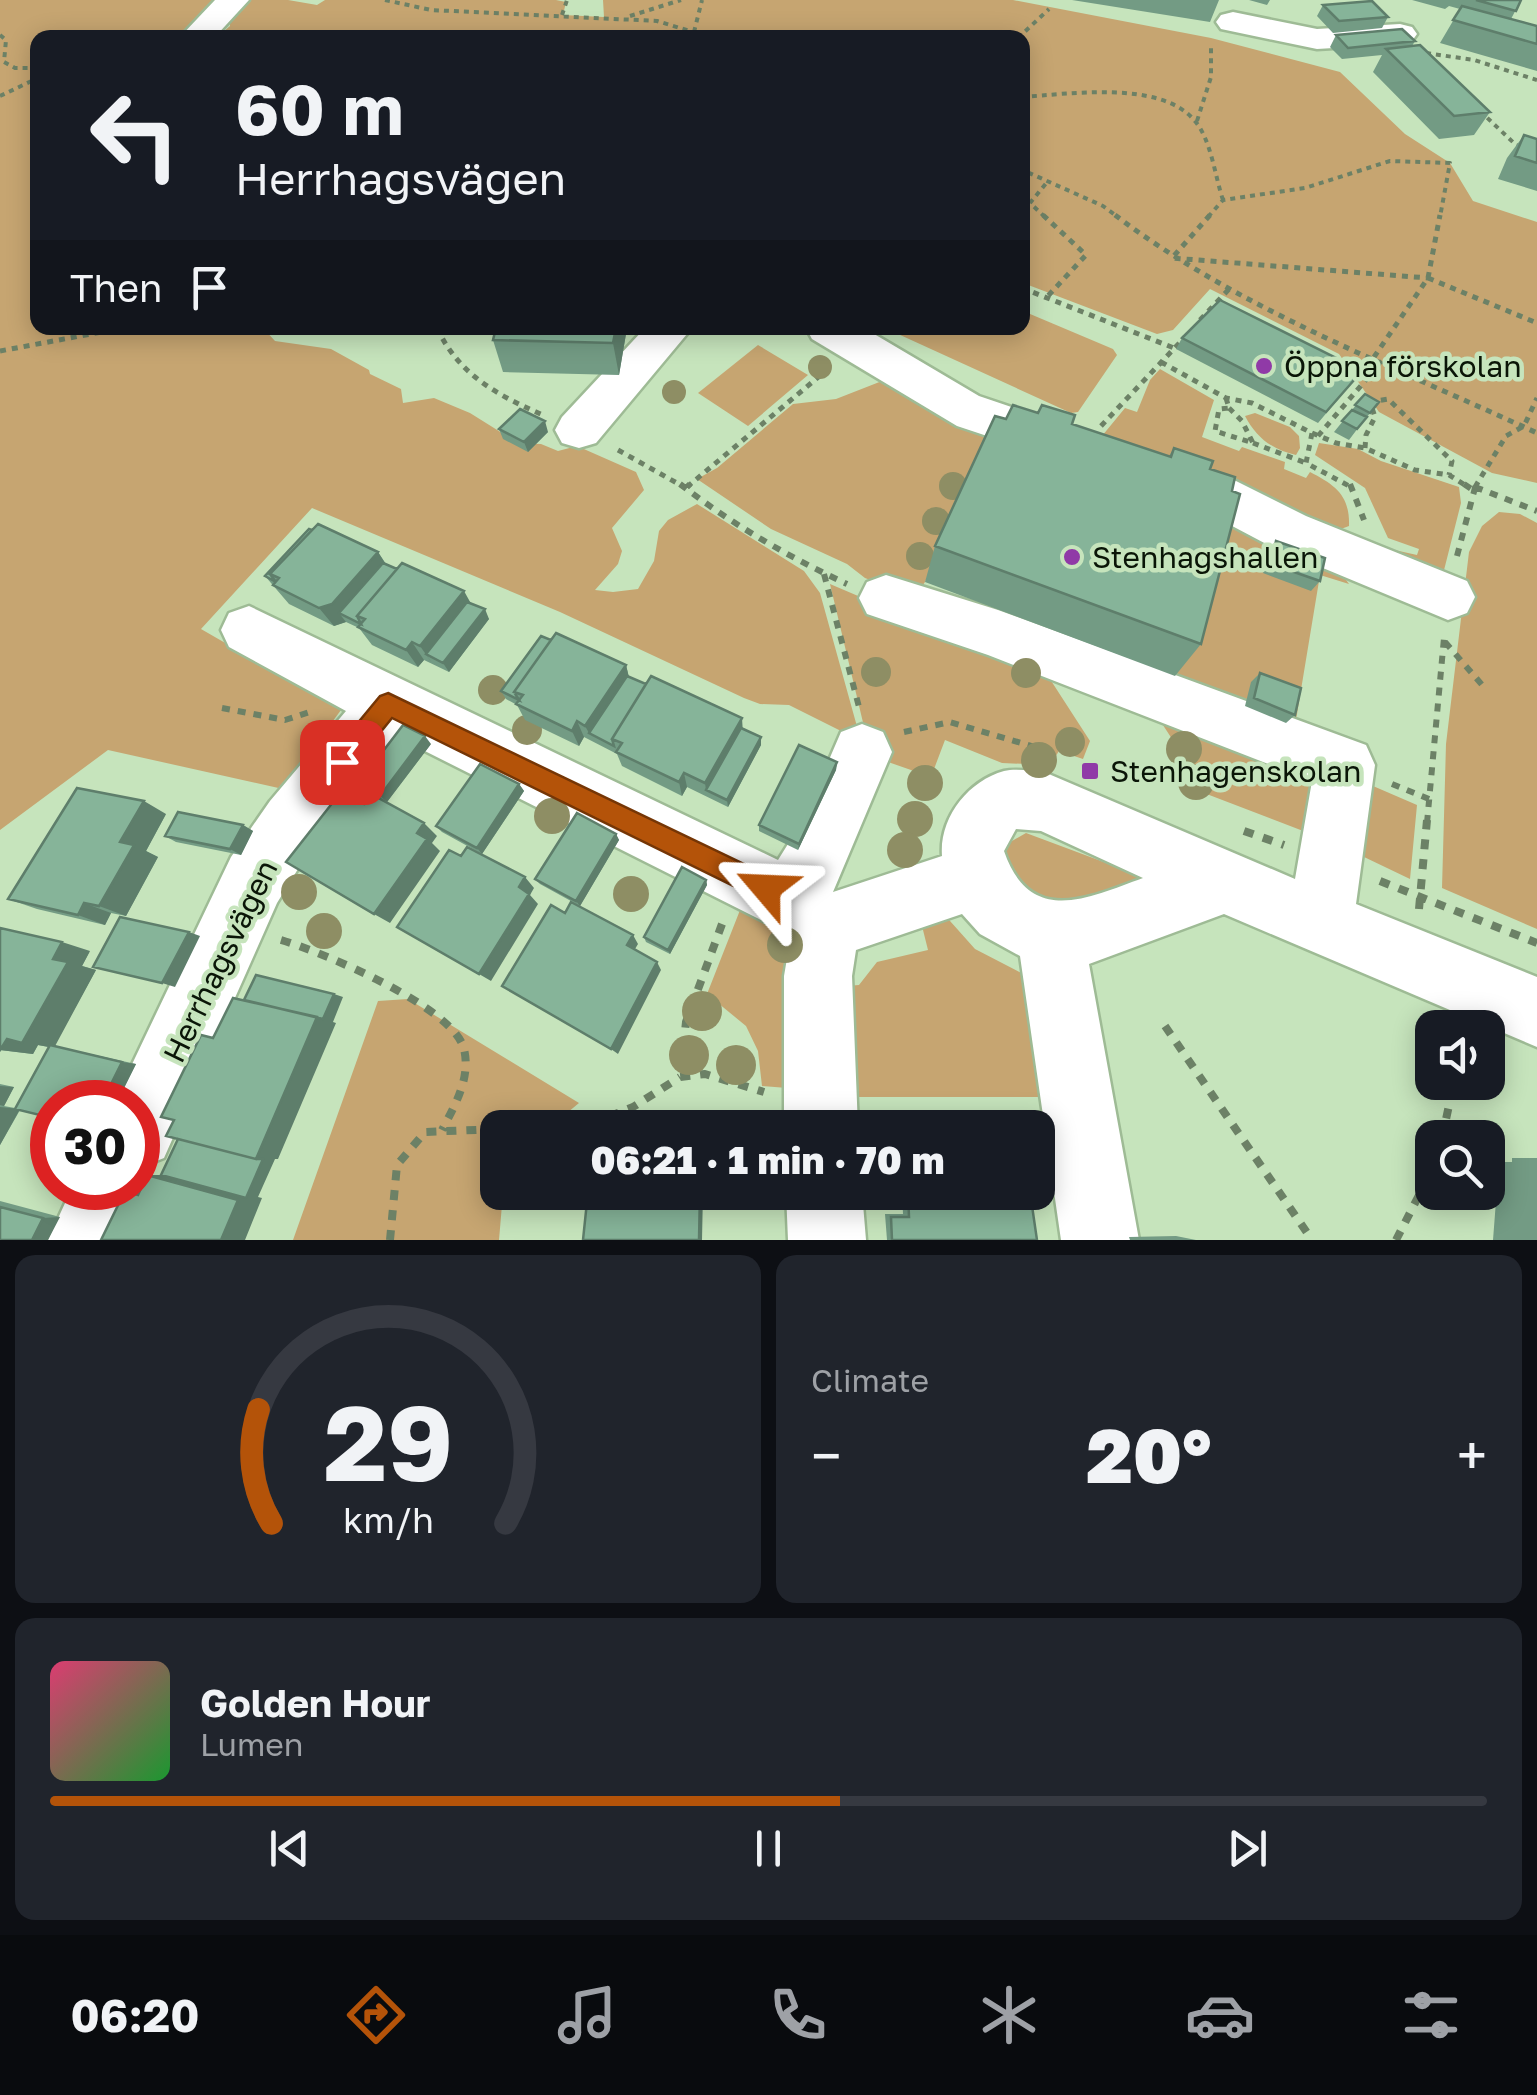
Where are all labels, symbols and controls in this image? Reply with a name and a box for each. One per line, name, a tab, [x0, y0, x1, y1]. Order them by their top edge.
text: 60 m	[235, 66, 404, 150]
icon: left	[70, 70, 200, 200]
text: Herrhagsvägen	[235, 151, 566, 205]
icon: arrive	[182, 260, 237, 315]
text: Then	[70, 265, 162, 310]
place label: Öppna förskolan	[1284, 348, 1522, 384]
marker: Öppna förskolan	[1253, 355, 1275, 377]
place label: Stenhagshallen	[1092, 539, 1318, 575]
marker: Stenhagshallen	[1061, 546, 1083, 568]
pin	[300, 720, 385, 805]
icon: arrive	[315, 735, 370, 790]
place label: Stenhagenskolan	[1110, 753, 1361, 789]
marker: Stenhagenskolan	[1079, 760, 1101, 782]
position arrow	[714, 836, 818, 940]
street label: Herrhagsvägen	[155, 854, 285, 1068]
map controls	[1415, 1010, 1505, 1210]
button: sound	[1415, 1010, 1505, 1100]
speed limit sign: 30	[30, 1080, 160, 1210]
button: search	[1415, 1120, 1505, 1210]
text: 06:21 · 1 min · 70 m	[591, 1137, 944, 1182]
text: Climate	[811, 1361, 929, 1399]
text: 29	[323, 1379, 453, 1504]
text: 20°	[1086, 1409, 1212, 1500]
text: −	[811, 1422, 841, 1488]
text: +	[1457, 1422, 1487, 1488]
text: km/h	[343, 1498, 433, 1541]
text: Golden Hour	[200, 1680, 431, 1725]
text: Lumen	[200, 1725, 304, 1763]
icon: previous	[262, 1821, 317, 1876]
icon: pause	[741, 1821, 796, 1876]
icon: next	[1220, 1821, 1275, 1876]
icon: directions	[341, 1980, 411, 2050]
icon: music	[552, 1980, 622, 2050]
icon: phone	[763, 1980, 833, 2050]
icon: climate	[974, 1980, 1044, 2050]
icon: car	[1185, 1980, 1255, 2050]
icon: filters	[1396, 1980, 1466, 2050]
text: 06:20	[71, 1988, 200, 2042]

